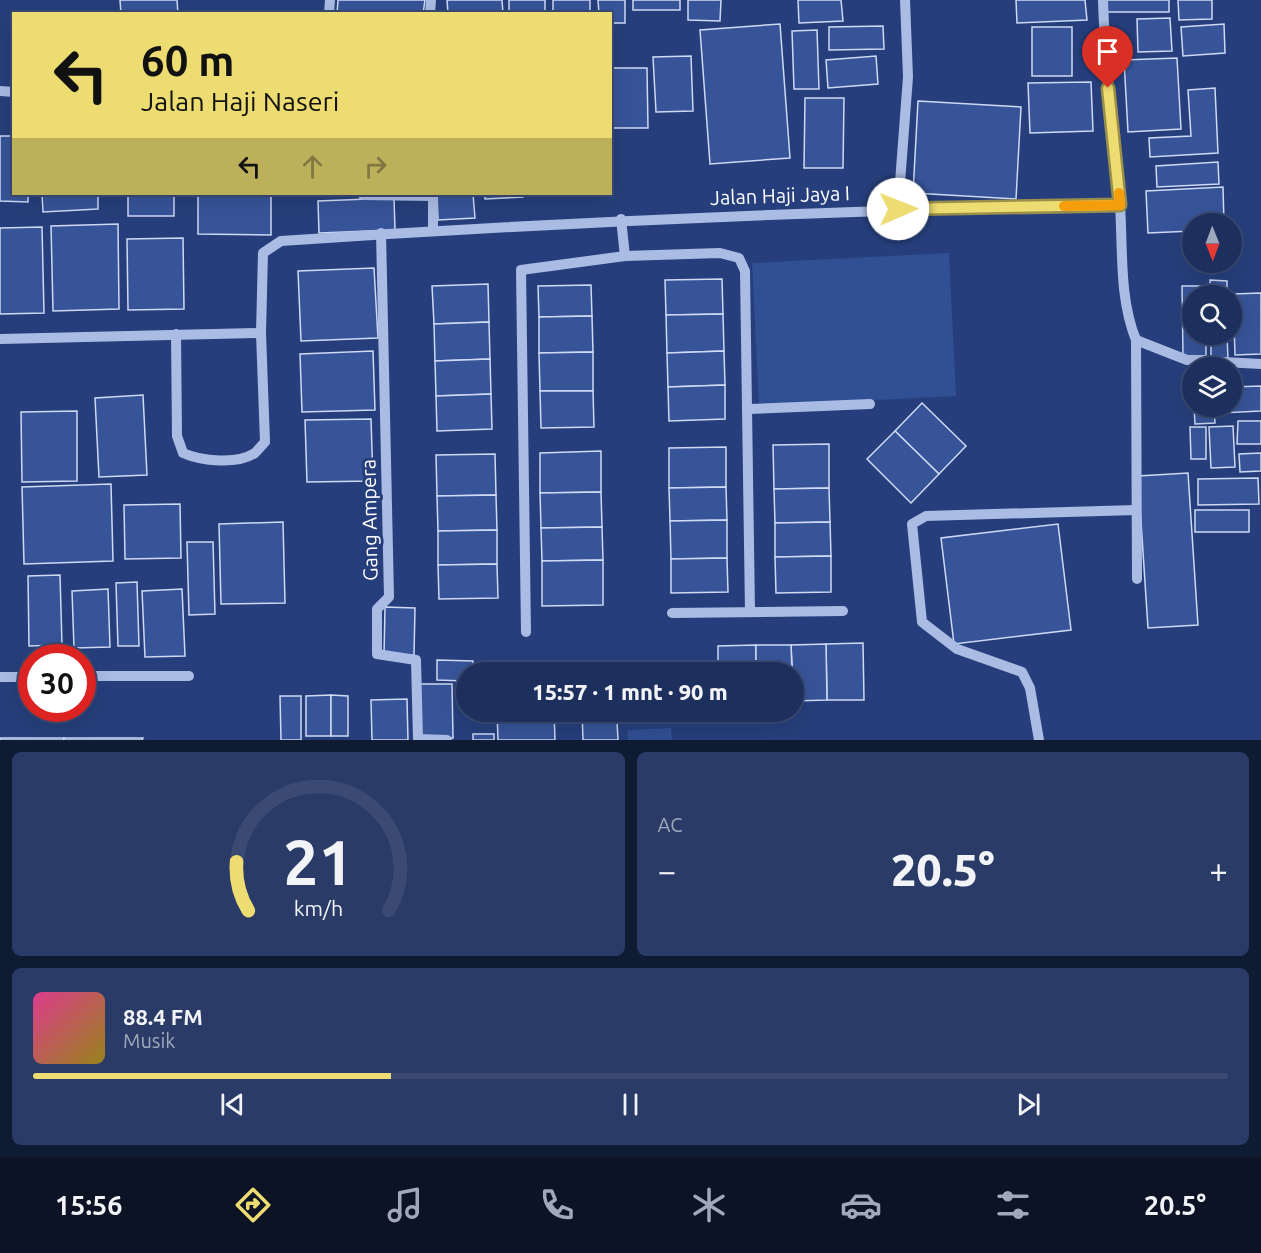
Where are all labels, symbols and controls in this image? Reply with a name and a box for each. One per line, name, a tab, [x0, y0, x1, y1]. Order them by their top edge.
pin	[1082, 26, 1133, 88]
icon: arrive	[1091, 35, 1124, 68]
icon: left	[42, 36, 120, 114]
text: 60 m	[141, 37, 235, 84]
text: Jalan Haji Naseri	[141, 86, 339, 116]
icon: left	[233, 150, 266, 183]
icon: ahead	[296, 150, 329, 183]
icon: right	[359, 150, 392, 183]
position arrow	[866, 177, 930, 241]
street label: Jalan Haji Jaya I	[710, 181, 850, 209]
north arrow	[1182, 213, 1242, 273]
map controls	[1182, 213, 1242, 417]
button: search	[1182, 285, 1242, 345]
button: layers	[1182, 357, 1242, 417]
street label: Gang Ampera	[356, 459, 382, 581]
speed limit sign: 30	[18, 644, 96, 722]
text: 15:57 · 1 mnt · 90 m	[532, 679, 728, 704]
text: AC	[658, 813, 683, 836]
text: 21	[283, 827, 353, 897]
text: 20.5°	[891, 844, 995, 895]
text: −	[658, 852, 676, 889]
text: +	[1209, 852, 1228, 889]
text: km/h	[293, 896, 343, 920]
text: 88.4 FM	[123, 1004, 203, 1029]
text: Musik	[123, 1029, 175, 1052]
icon: previous	[216, 1088, 249, 1121]
icon: pause	[614, 1088, 647, 1121]
icon: next	[1012, 1088, 1045, 1121]
icon: directions	[232, 1184, 274, 1226]
icon: music	[384, 1184, 426, 1226]
icon: phone	[536, 1184, 578, 1226]
icon: climate	[688, 1184, 730, 1226]
icon: car	[840, 1184, 882, 1226]
icon: filters	[992, 1184, 1034, 1226]
text: 15:56	[55, 1190, 123, 1220]
text: 20.5°	[1144, 1190, 1206, 1220]

